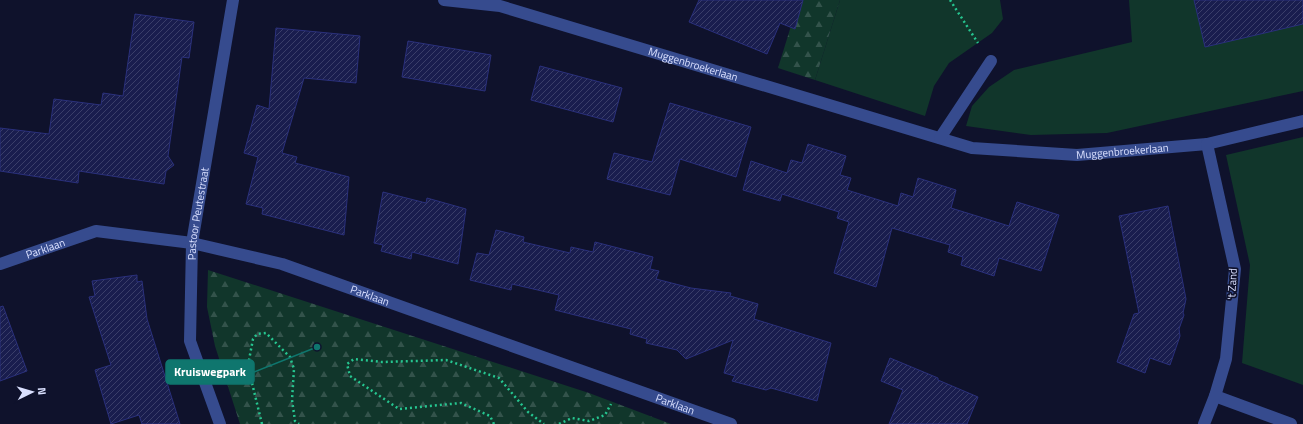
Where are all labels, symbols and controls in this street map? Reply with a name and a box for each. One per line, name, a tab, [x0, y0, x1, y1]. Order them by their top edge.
street label: Muggenbroekerlaan	[646, 43, 740, 85]
street label: Muggenbroekerlaan	[1075, 139, 1169, 163]
street label: Pastoor Peutestraat	[184, 166, 213, 260]
street label: Parklaan	[24, 234, 67, 263]
street label: 't Zand	[1223, 268, 1241, 300]
street label: Parklaan	[348, 281, 392, 310]
callout: Kruiswegpark	[166, 360, 254, 384]
text: Kruiswegpark	[174, 362, 247, 381]
north arrow	[12, 372, 52, 412]
text: N	[34, 387, 50, 396]
street label: Parklaan	[653, 390, 697, 418]

